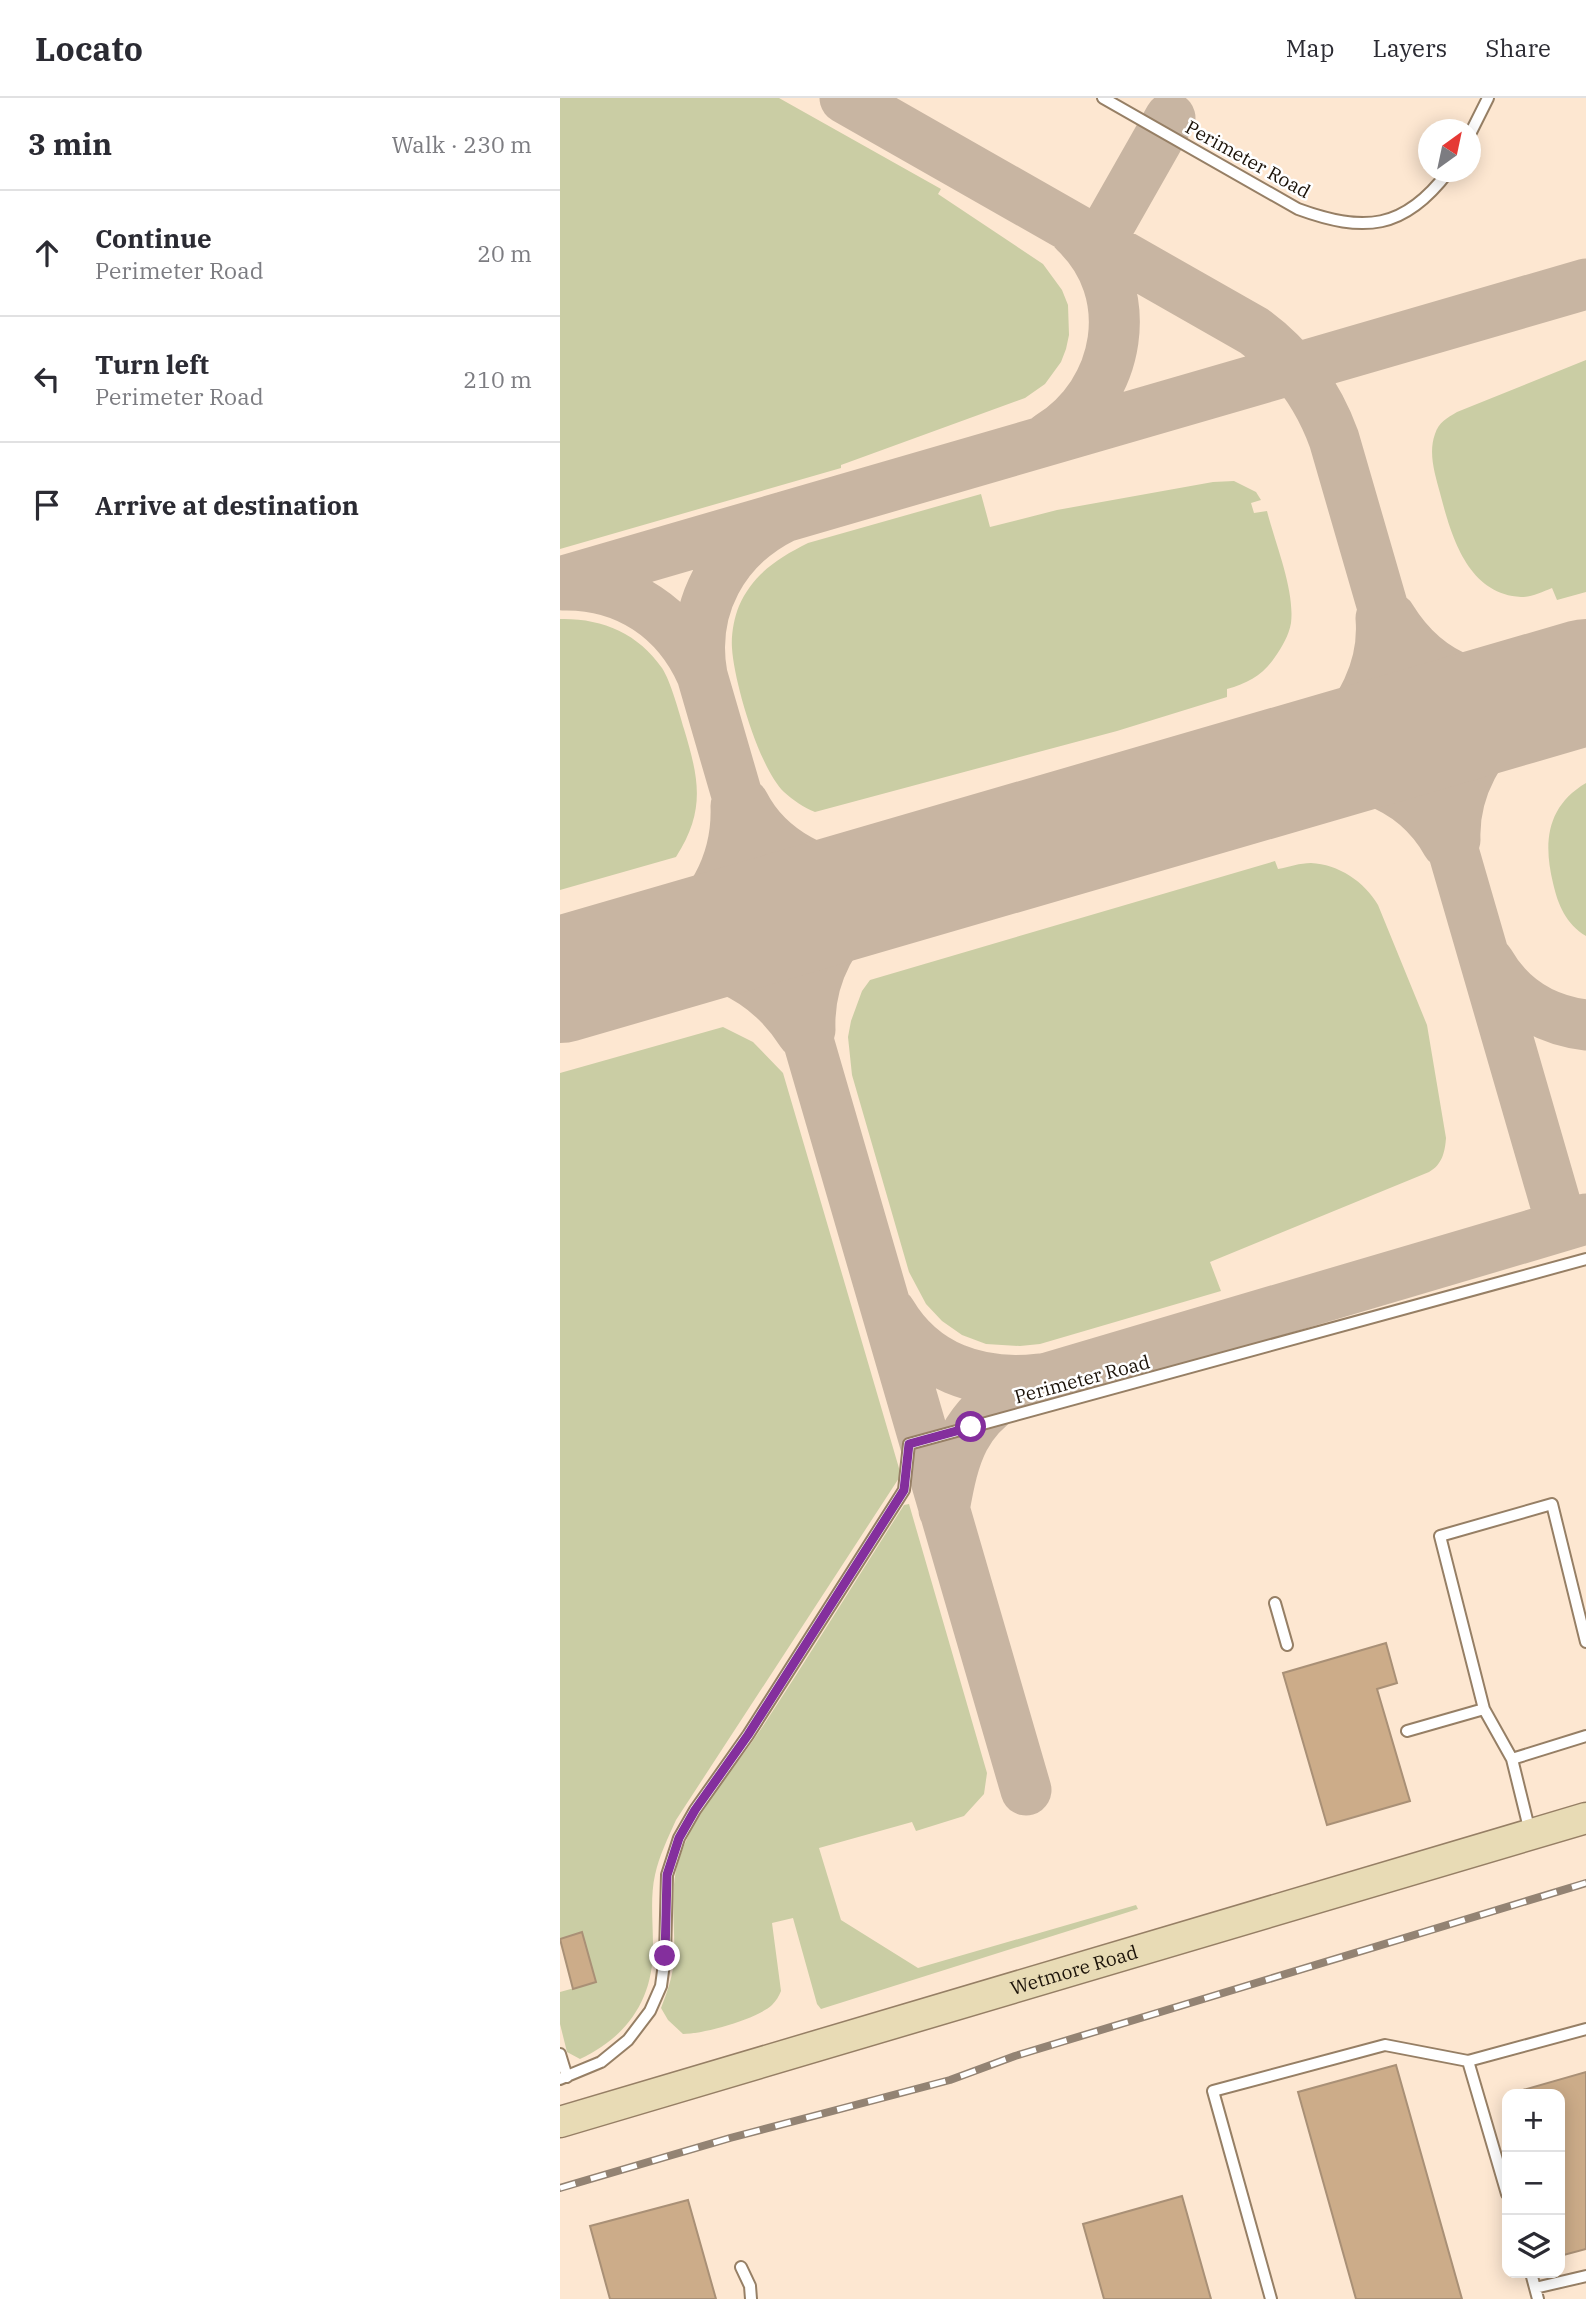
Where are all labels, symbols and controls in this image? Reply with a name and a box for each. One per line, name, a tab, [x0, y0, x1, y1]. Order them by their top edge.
text: Locato	[35, 27, 143, 70]
text: Map	[1286, 32, 1334, 64]
text: Layers	[1372, 32, 1447, 64]
text: Share	[1485, 32, 1551, 64]
street label: Perimeter Road	[1181, 115, 1315, 203]
north arrow	[1418, 119, 1481, 182]
text: 3 min	[28, 124, 112, 163]
text: Walk · 230 m	[391, 129, 532, 159]
text: Continue	[95, 221, 212, 255]
icon: ahead	[28, 234, 66, 272]
text: 20 m	[477, 238, 532, 268]
text: Perimeter Road	[95, 255, 264, 285]
text: Turn left	[95, 347, 209, 381]
icon: left	[28, 360, 66, 398]
text: 210 m	[463, 364, 532, 394]
text: Perimeter Road	[95, 381, 264, 411]
icon: arrive	[28, 486, 66, 524]
text: Arrive at destination	[95, 488, 359, 522]
street label: Perimeter Road	[1012, 1349, 1152, 1409]
route start	[955, 1411, 986, 1442]
route end	[649, 1940, 680, 1971]
street label: Wetmore Road	[1007, 1940, 1140, 2000]
map controls	[1502, 2089, 1565, 2278]
button: +	[1502, 2089, 1565, 2152]
button: −	[1502, 2152, 1565, 2215]
button: layers	[1502, 2215, 1565, 2278]

